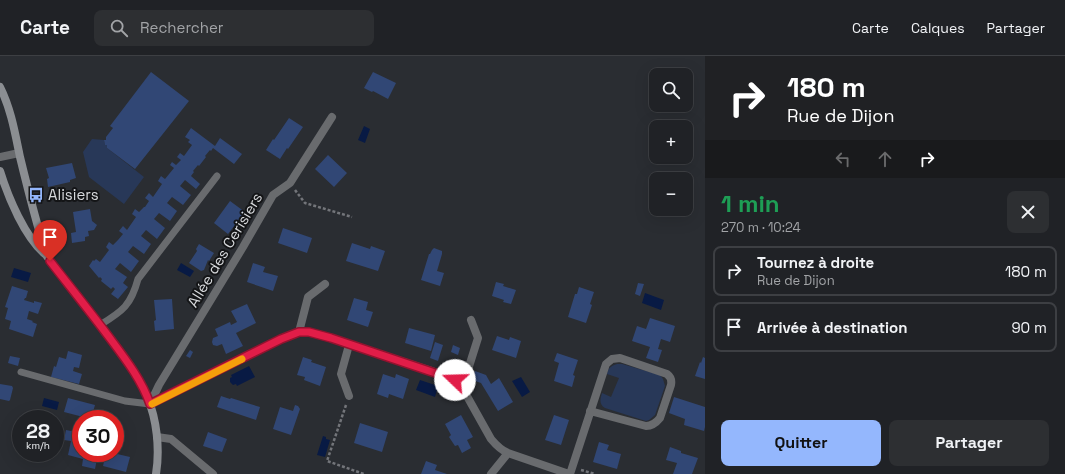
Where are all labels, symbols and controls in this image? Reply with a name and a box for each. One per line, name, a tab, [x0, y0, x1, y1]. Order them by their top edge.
search box	[94, 10, 374, 46]
text: Carte	[20, 15, 70, 40]
icon: search	[108, 17, 130, 39]
text: Rechercher	[140, 18, 224, 37]
text: Carte	[852, 19, 889, 37]
text: Calques	[911, 19, 965, 37]
text: Partager	[987, 19, 1045, 37]
map controls	[649, 68, 693, 216]
button: search	[649, 68, 693, 112]
text: 180 m	[787, 69, 866, 105]
icon: right	[721, 72, 773, 124]
text: Rue de Dijon	[787, 104, 894, 127]
button: +	[649, 120, 693, 164]
icon: left	[832, 148, 854, 170]
icon: ahead	[874, 148, 896, 170]
icon: right	[916, 148, 938, 170]
button: −	[649, 172, 693, 216]
place label: Alisiers	[48, 185, 99, 204]
bus stop icon: Alisiers	[27, 186, 45, 204]
text: 1 min	[721, 188, 780, 219]
street label: Allée des Cerisiers	[183, 189, 266, 311]
button: close	[1007, 191, 1049, 233]
text: 270 m · 10:24	[721, 219, 801, 236]
pin	[33, 220, 67, 261]
icon: arrive	[39, 226, 61, 248]
text: Tournez à droite	[757, 253, 874, 272]
icon: right	[723, 260, 745, 282]
text: 180 m	[1005, 262, 1047, 281]
text: Rue de Dijon	[757, 272, 835, 289]
icon: arrive	[723, 316, 745, 338]
text: Arrivée à destination	[757, 318, 907, 337]
text: 90 m	[1011, 318, 1047, 337]
position arrow	[434, 359, 476, 401]
speed limit sign: 30	[72, 410, 124, 462]
text: 28	[26, 418, 50, 444]
button: Quitter	[721, 420, 881, 466]
button: Partager	[889, 420, 1049, 466]
text: km/h	[26, 439, 50, 452]

